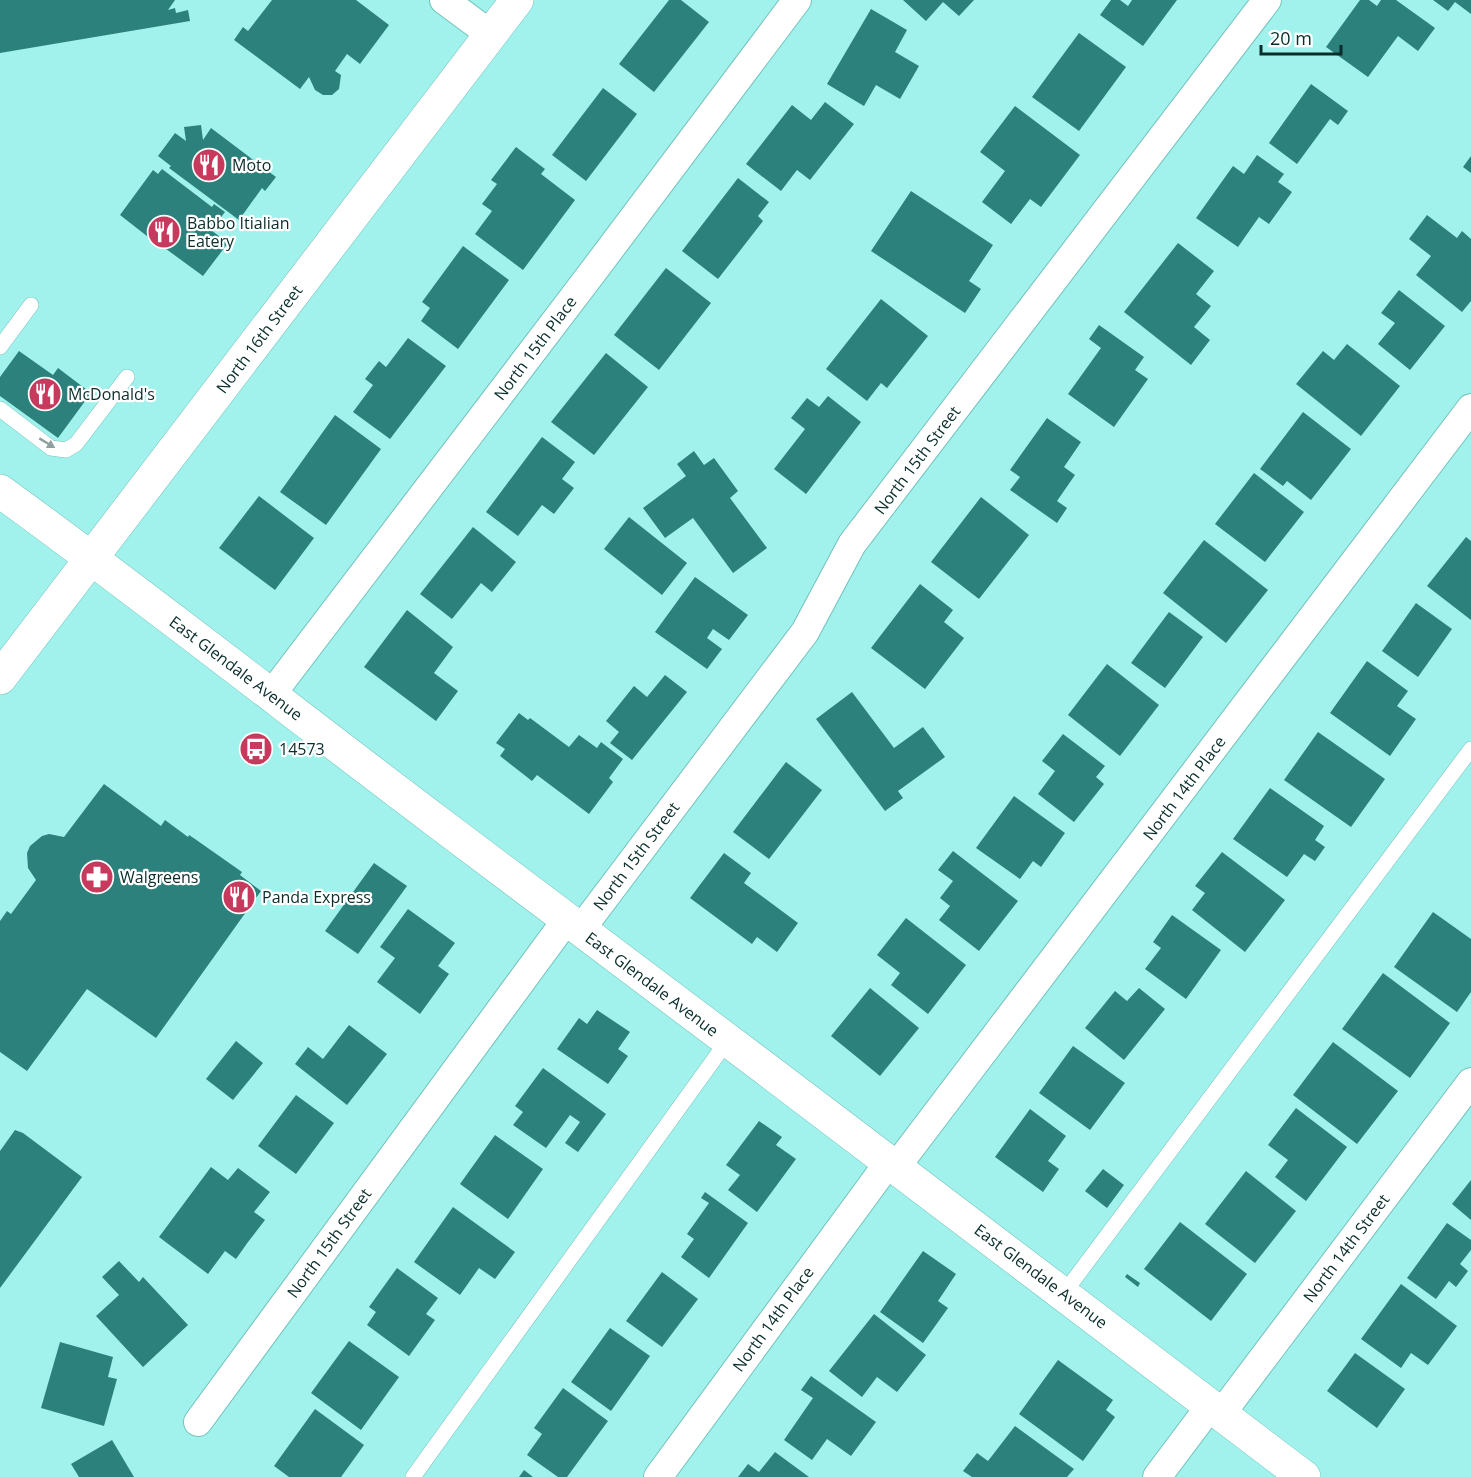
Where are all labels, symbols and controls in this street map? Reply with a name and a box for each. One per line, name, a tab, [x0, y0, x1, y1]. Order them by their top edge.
scale bar	[1261, 18, 1340, 56]
text: 20 m	[1270, 26, 1312, 50]
restaurant icon: Moto	[191, 147, 227, 183]
place label: Moto	[232, 154, 271, 176]
place label: Babbo Itialian Eatery	[187, 212, 289, 252]
restaurant icon: Babbo Itialian Eatery	[146, 214, 182, 250]
street label: North 16th Street	[211, 280, 307, 398]
street label: North 15th Place	[489, 291, 581, 405]
restaurant icon: McDonald's	[27, 376, 63, 412]
place label: McDonald's	[68, 383, 155, 405]
street label: North 15th Street	[869, 401, 965, 519]
one-way arrow	[39, 438, 55, 449]
street label: East Glendale Avenue	[165, 611, 307, 725]
bus stop icon: 14573	[238, 731, 274, 767]
street label: North 14th Place	[1138, 731, 1230, 845]
place label: 14573	[279, 738, 325, 760]
street label: North 15th Street	[588, 797, 684, 915]
pharmacy icon: Walgreens	[79, 859, 115, 895]
place label: Walgreens	[120, 866, 198, 888]
restaurant icon: Panda Express	[221, 879, 257, 915]
place label: Panda Express	[262, 886, 371, 908]
street label: East Glendale Avenue	[581, 927, 723, 1041]
street label: North 15th Street	[282, 1183, 376, 1302]
street label: North 14th Street	[1298, 1189, 1394, 1307]
street label: East Glendale Avenue	[970, 1219, 1112, 1333]
street label: North 14th Place	[727, 1262, 819, 1376]

